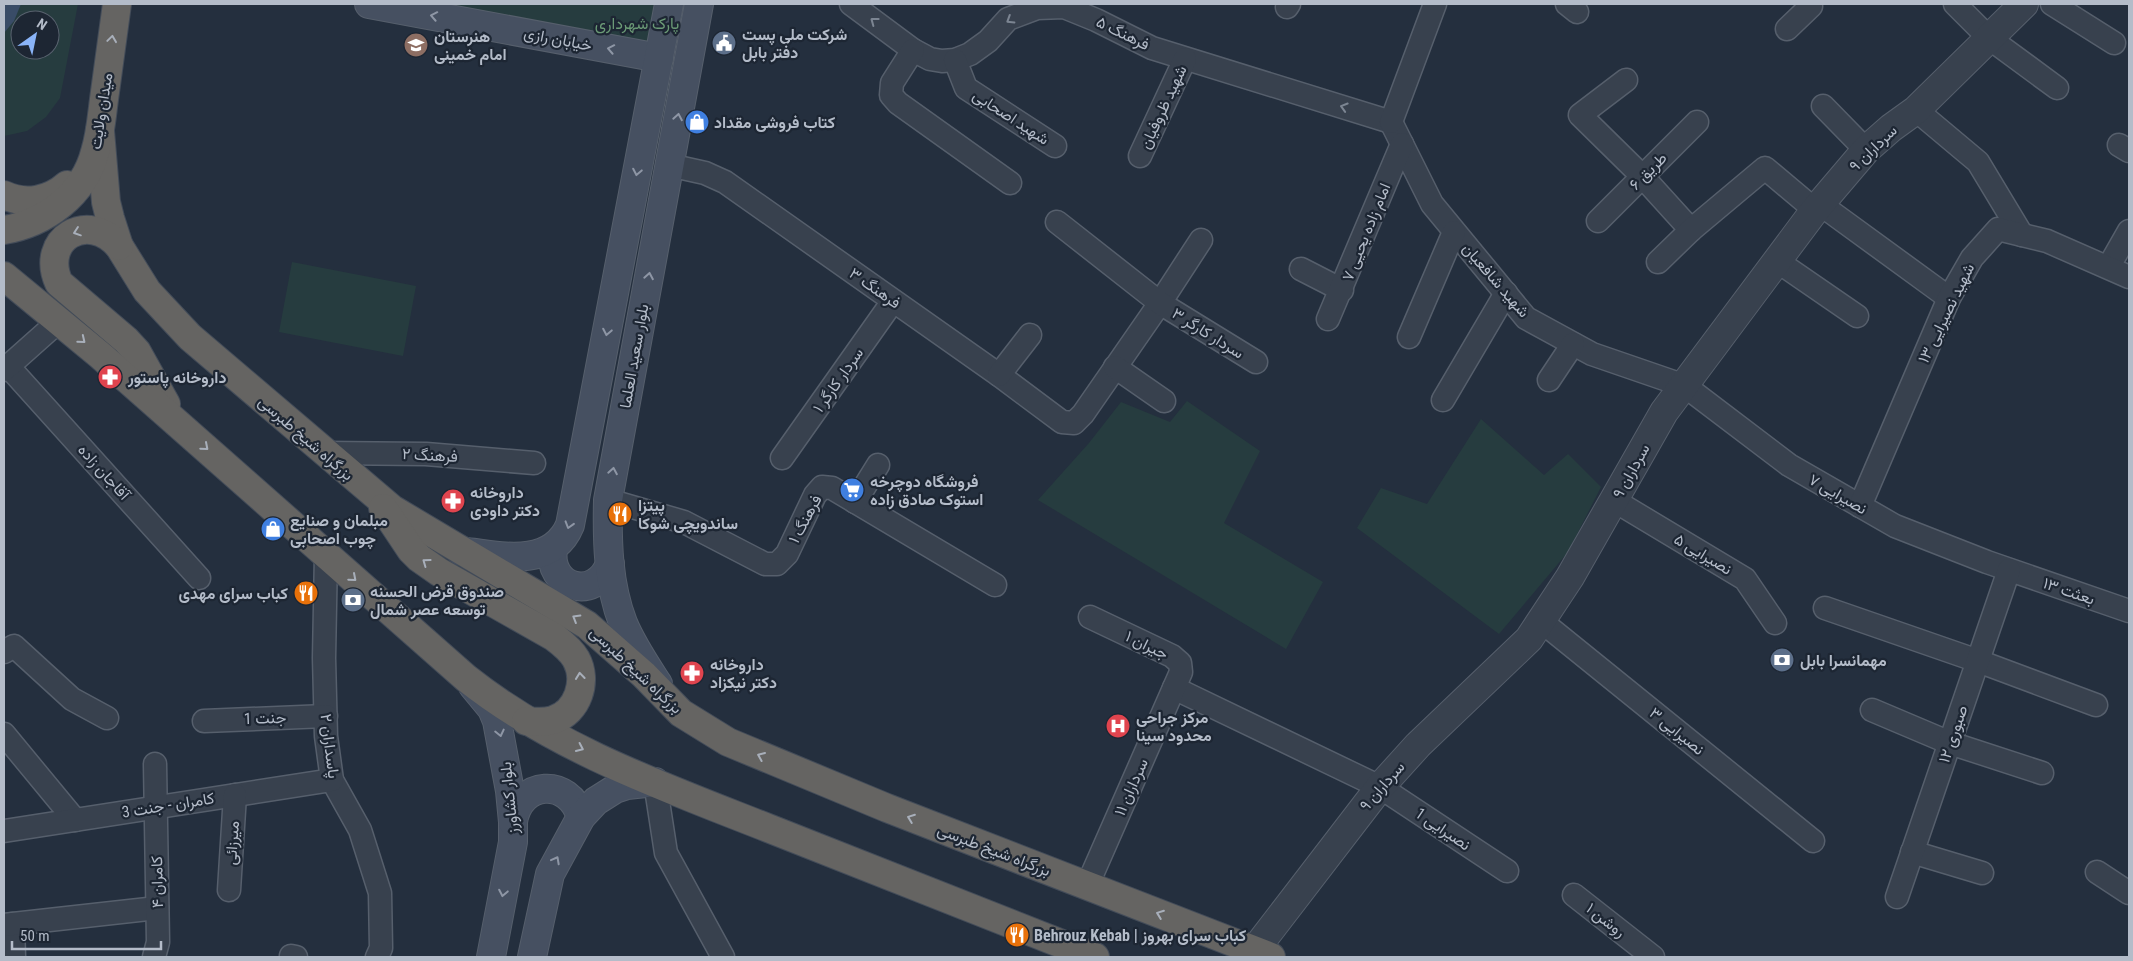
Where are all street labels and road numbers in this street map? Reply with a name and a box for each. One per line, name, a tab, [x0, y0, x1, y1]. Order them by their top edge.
street label: فرهنگ ۵	[1093, 12, 1153, 55]
street label: خیابان رازی	[522, 23, 594, 56]
street label: شهید ظروفیان	[1135, 62, 1192, 152]
street label: میدان ولایت	[86, 71, 117, 151]
street label: شهید اصحابی	[969, 85, 1053, 150]
street label: سرداران ۹	[1845, 121, 1902, 176]
street label: طریق ۶	[1625, 148, 1671, 194]
street label: امام زاده یحیی ۷	[1338, 180, 1395, 284]
street label: شهید شافعیان	[1458, 239, 1534, 322]
street label: شهید نصیرایی ۱۳	[1914, 260, 1979, 366]
street label: فرهنگ ۳	[845, 264, 904, 313]
street label: بلوار سعید العلما	[615, 302, 653, 410]
street label: سردار کارگر ۳	[1168, 304, 1247, 363]
street label: سردار کارگر ۱	[809, 344, 868, 417]
street label: بزرگراه شیخ طبرسی	[253, 392, 357, 486]
street label: آقاجان زاده	[73, 440, 135, 505]
street label: سرداران ۹	[1608, 440, 1655, 502]
street label: فرهنگ ۲	[402, 444, 458, 467]
street label: نصیرایی ۷	[1805, 470, 1871, 519]
street label: فرهنگ ۱	[784, 492, 827, 547]
street label: نصیرایی ۵	[1670, 529, 1735, 580]
street label: بعثت ۱۳	[2041, 573, 2097, 609]
street label: بزرگراه شیخ طبرسی	[584, 622, 686, 719]
street label: جیران ۱	[1122, 627, 1172, 664]
street label: نصیرایی ۳	[1645, 703, 1708, 760]
street label: صبوری ۱۲	[1934, 703, 1973, 766]
street label: جنت 1	[243, 708, 287, 728]
street label: پاسداران ۲	[315, 713, 343, 780]
street label: سرداران ۱۱	[1110, 755, 1153, 819]
street label: سرداران ۹	[1355, 757, 1409, 815]
street label: بلوار کشاورز	[496, 761, 523, 836]
street label: کامران - جنت 3	[120, 788, 216, 823]
street label: نصیرایی 1	[1411, 804, 1474, 855]
street label: میرزائی	[221, 820, 244, 866]
street label: بزرگراه شیخ طبرسی	[934, 820, 1053, 882]
street label: کامران ۴	[147, 856, 168, 908]
street label: روشن ۱	[1582, 899, 1630, 942]

